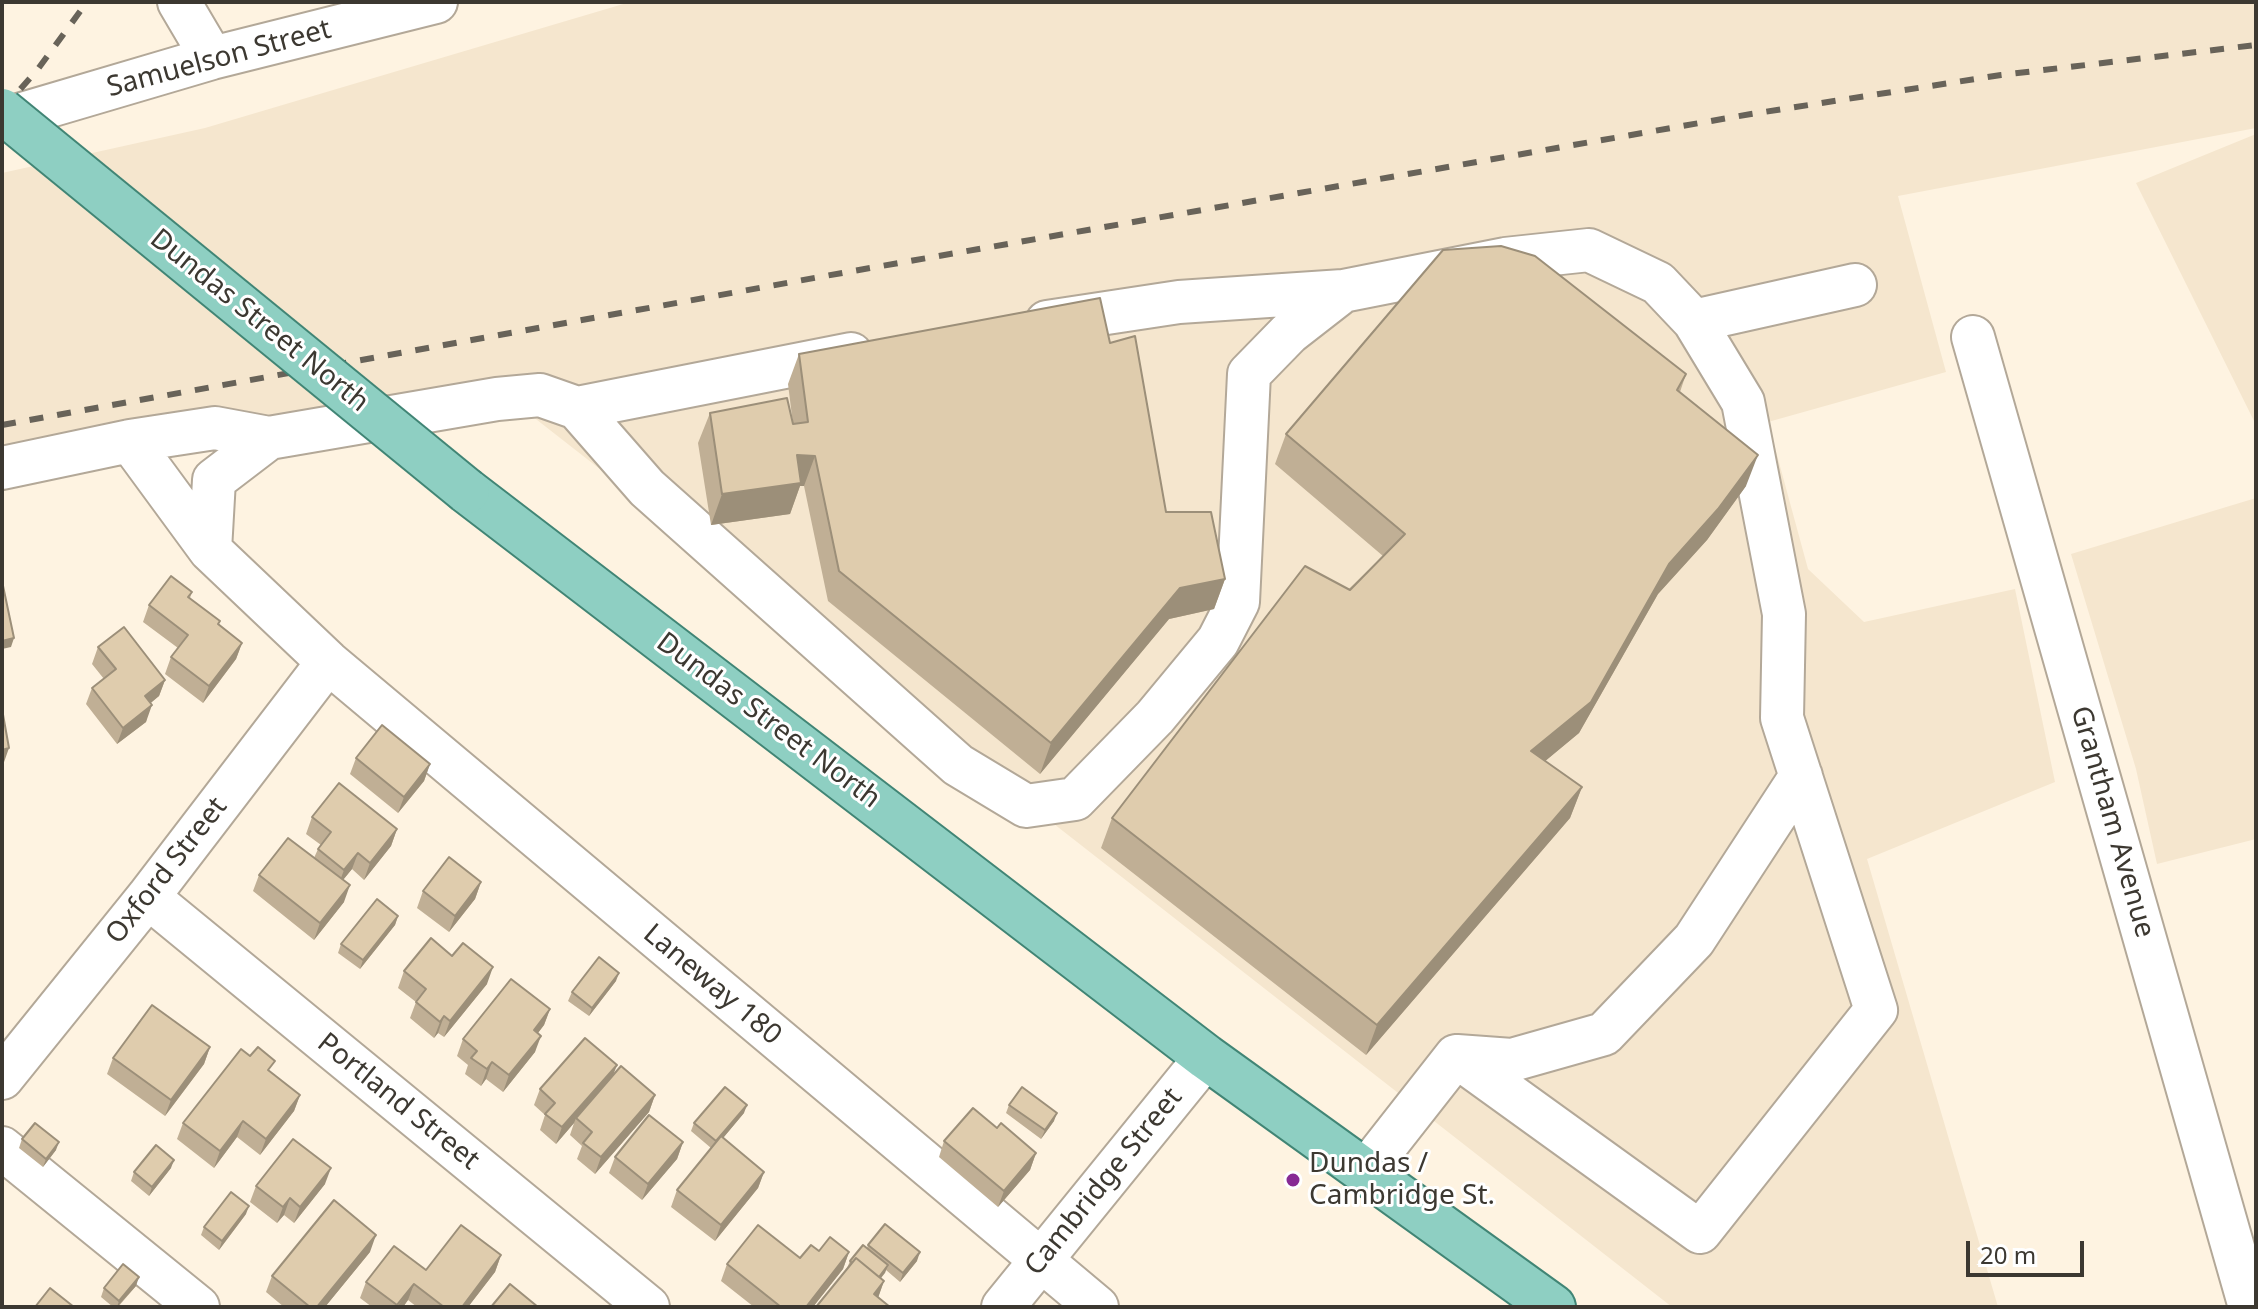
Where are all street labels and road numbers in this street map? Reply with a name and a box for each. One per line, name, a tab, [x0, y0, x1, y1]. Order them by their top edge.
street label: Samuelson Street	[103, 13, 335, 105]
street label: Dundas Street North	[143, 223, 375, 419]
street label: Dundas Street North	[650, 626, 886, 816]
street label: Grantham Avenue	[2063, 702, 2161, 942]
street label: Oxford Street	[99, 791, 235, 951]
street label: Laneway 180	[636, 917, 788, 1053]
street label: Portland Street	[310, 1026, 486, 1178]
street label: Cambridge Street	[1018, 1082, 1190, 1282]

